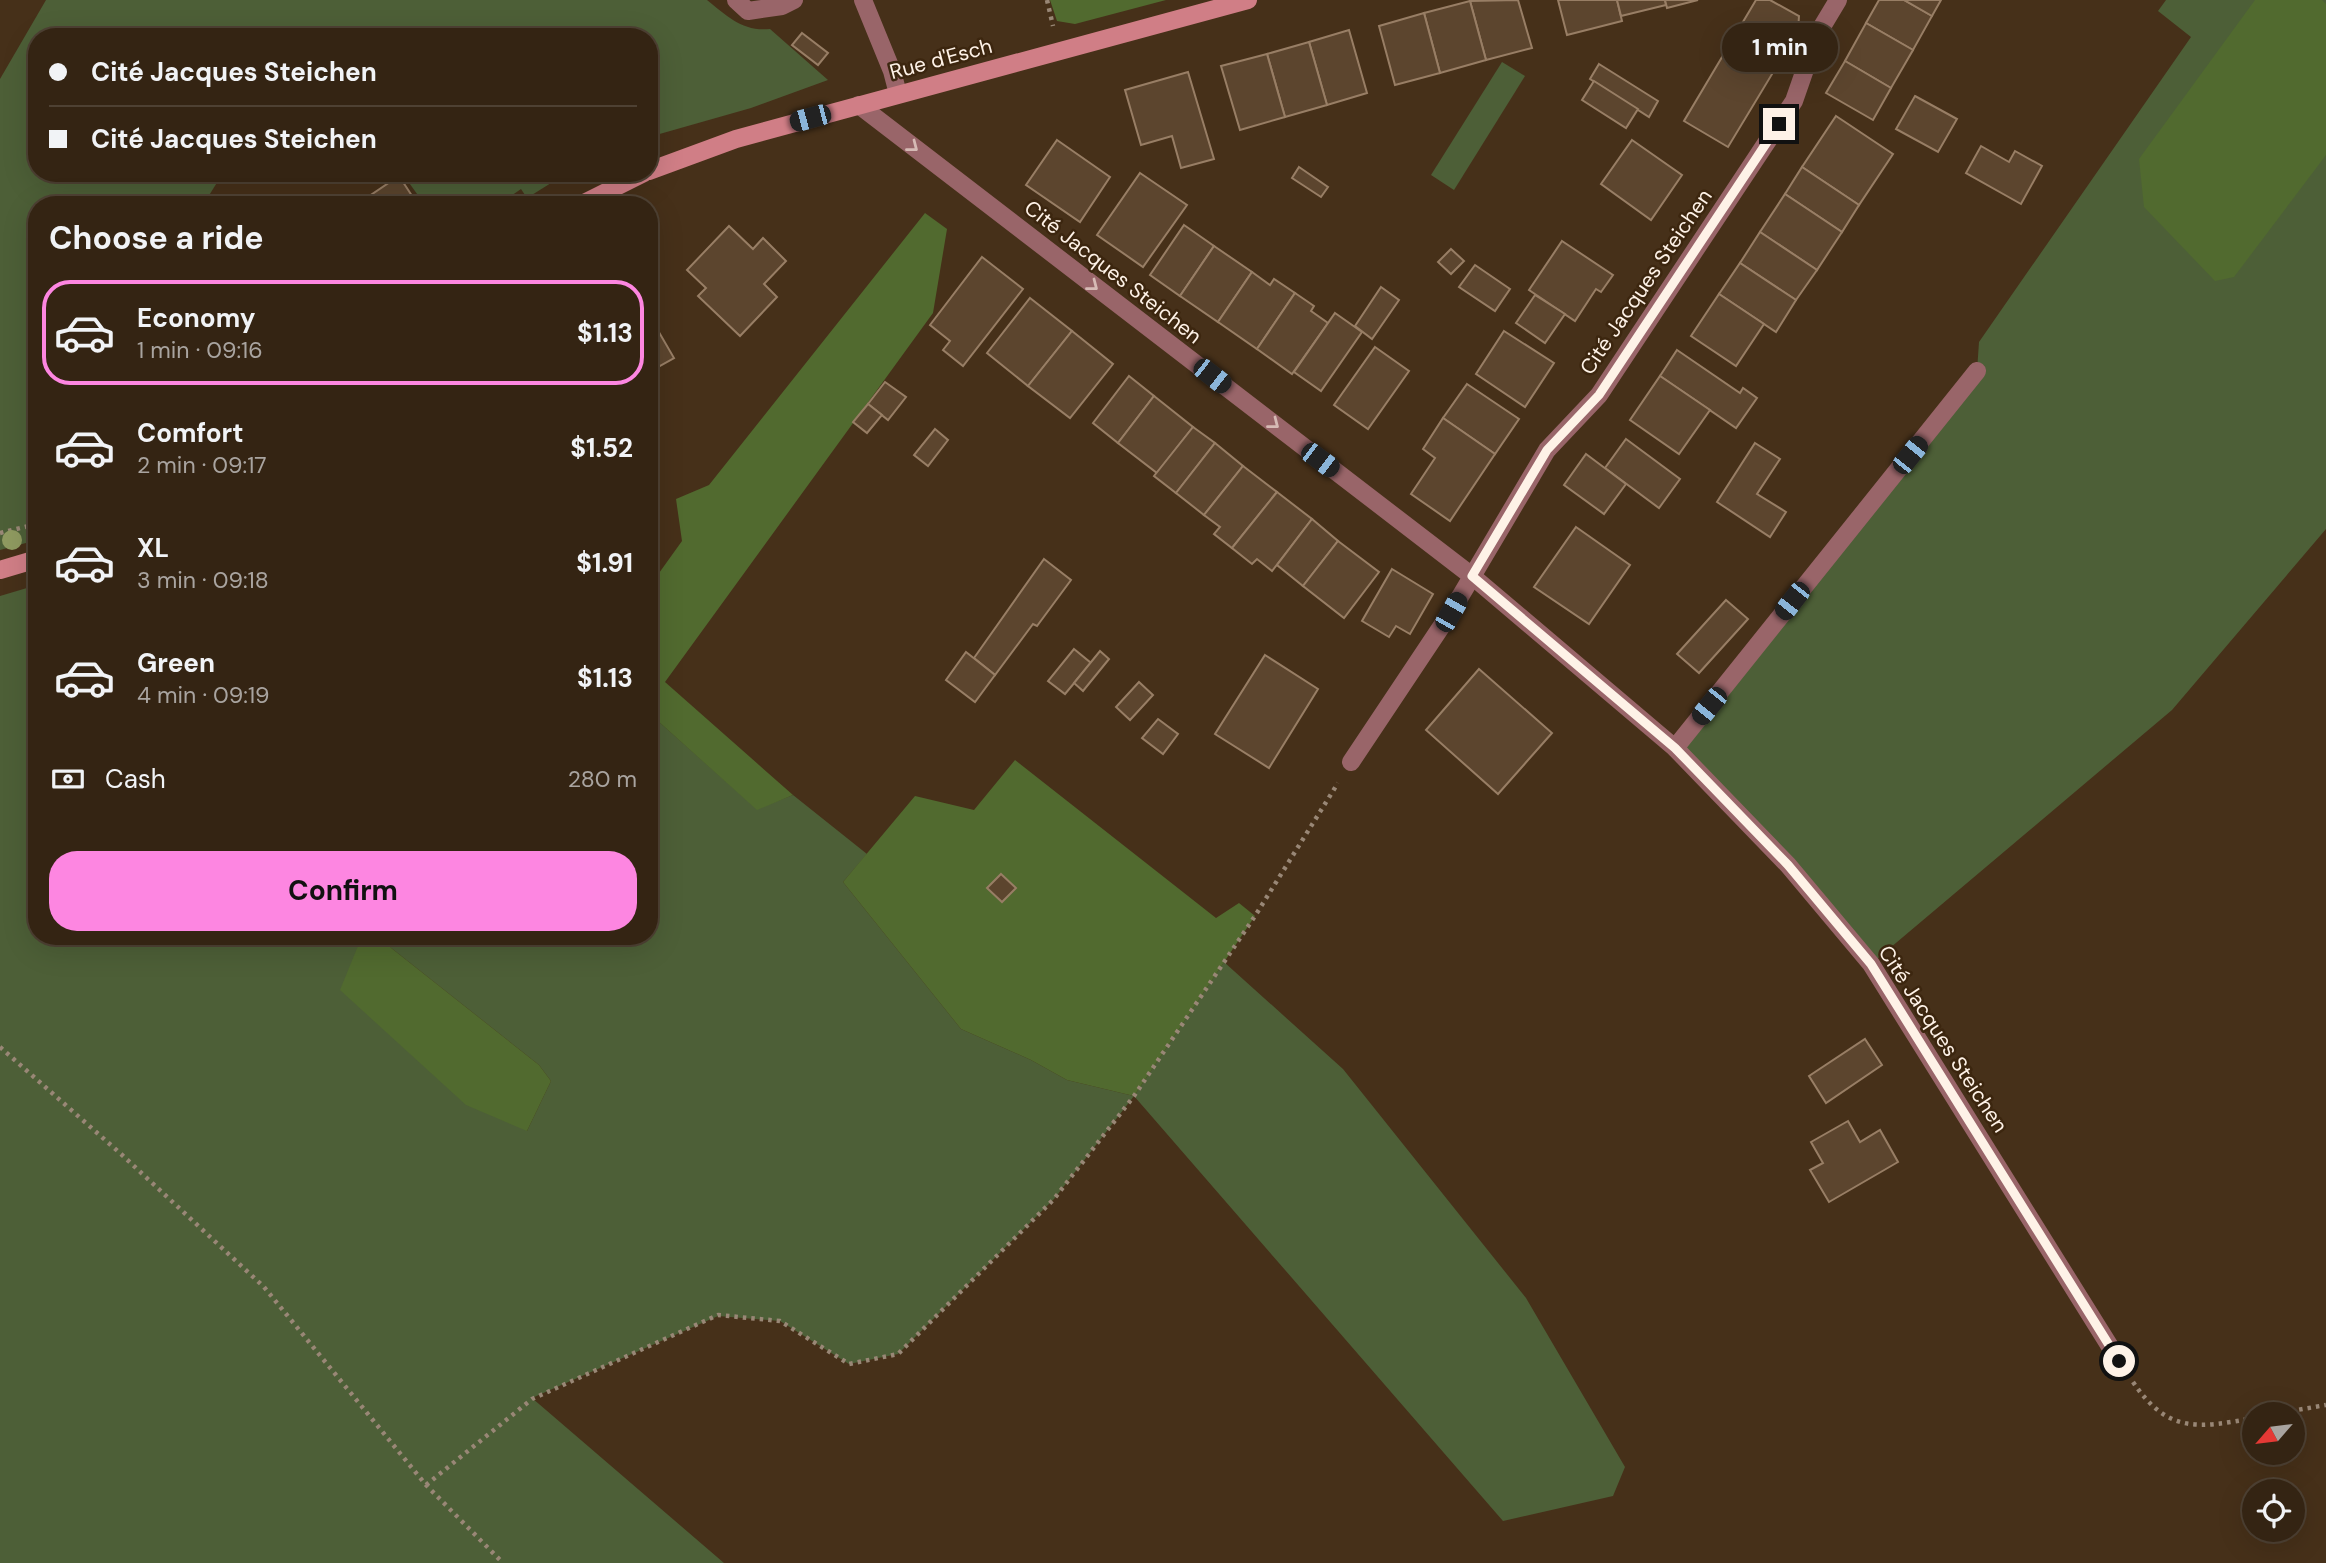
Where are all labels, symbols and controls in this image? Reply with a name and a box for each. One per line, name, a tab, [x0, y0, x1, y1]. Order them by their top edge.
callout: 1 min	[1721, 23, 1837, 72]
street label: Rue d'Esch	[887, 32, 995, 86]
text: 1 min	[1752, 32, 1808, 62]
text: Cité Jacques Steichen	[91, 55, 377, 89]
car	[787, 102, 834, 134]
route end	[1763, 108, 1795, 140]
text: Cité Jacques Steichen	[91, 122, 377, 156]
one-way arrow	[905, 138, 918, 151]
street label: Cité Jacques Steichen	[1573, 184, 1719, 380]
street label: Cité Jacques Steichen	[1019, 194, 1207, 350]
text: Choose a ride	[49, 217, 264, 259]
one-way arrow	[1086, 277, 1098, 290]
icon: car	[53, 301, 116, 364]
text: Economy	[137, 301, 255, 335]
text: $1.13	[577, 316, 633, 350]
text: 1 min · 09:16	[137, 335, 263, 365]
car	[1189, 355, 1236, 397]
icon: car	[53, 416, 116, 479]
text: Comfort	[137, 416, 243, 450]
one-way arrow	[1266, 416, 1279, 429]
text: $1.52	[570, 431, 633, 465]
car	[1889, 432, 1932, 478]
car	[1297, 439, 1344, 481]
text: 2 min · 09:17	[137, 450, 267, 480]
icon: car	[53, 531, 116, 594]
text: XL	[137, 531, 169, 565]
text: $1.91	[576, 546, 633, 580]
text: 3 min · 09:18	[137, 565, 269, 595]
car	[1771, 578, 1814, 624]
car	[1432, 589, 1471, 635]
icon: car	[53, 646, 116, 709]
text: Green	[137, 646, 215, 680]
text: $1.13	[577, 661, 633, 695]
text: 4 min · 09:19	[137, 680, 270, 710]
car	[1688, 683, 1731, 729]
icon: cash	[49, 760, 87, 798]
text: Cash	[105, 762, 166, 796]
text: 280 m	[568, 764, 637, 794]
button: Confirm	[49, 851, 637, 931]
street label: Cité Jacques Steichen	[1872, 940, 2014, 1138]
route start	[2103, 1345, 2135, 1377]
north arrow	[2242, 1402, 2305, 1465]
map controls	[2242, 1402, 2305, 1542]
button: locate	[2242, 1479, 2305, 1542]

